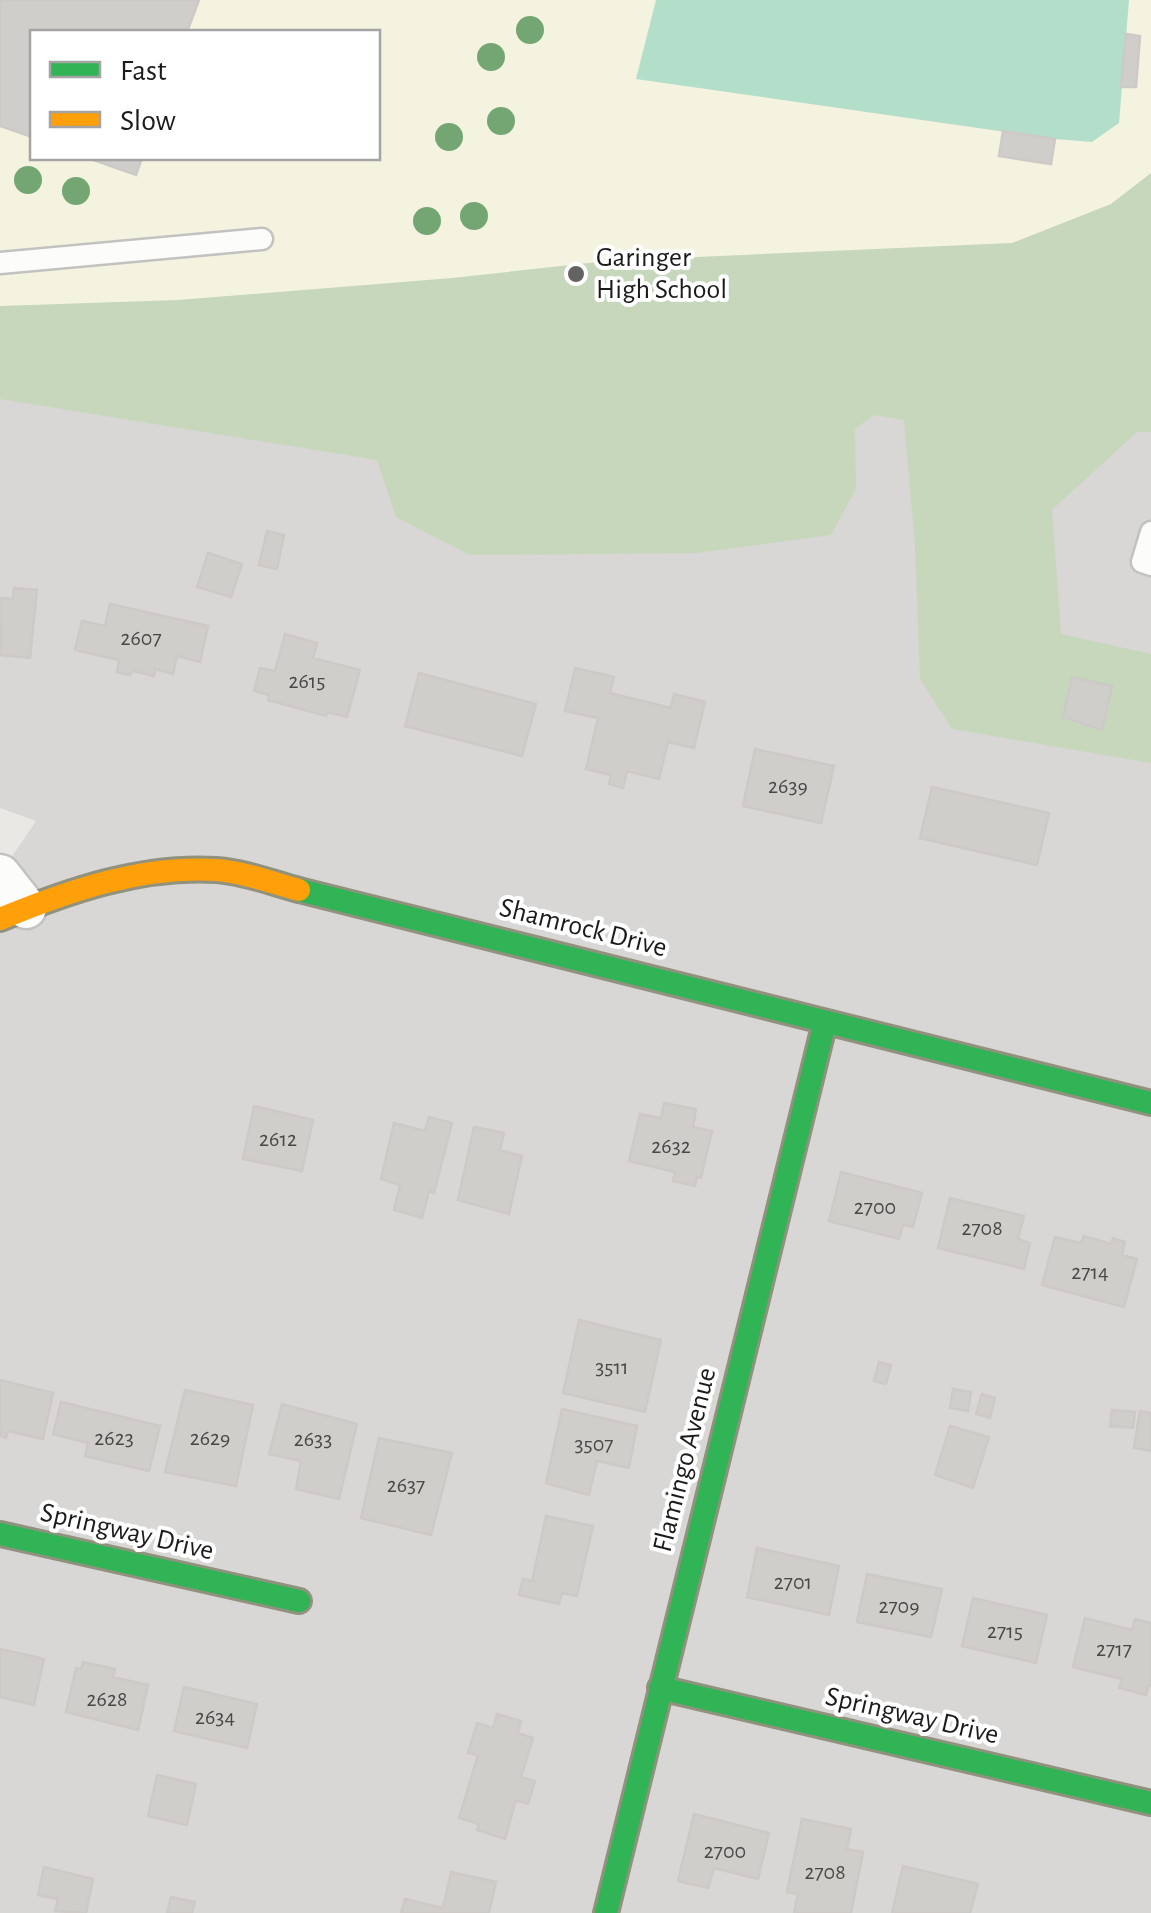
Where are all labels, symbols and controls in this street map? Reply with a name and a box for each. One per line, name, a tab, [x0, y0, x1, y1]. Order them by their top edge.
legend	[30, 30, 380, 160]
text: Fast	[120, 56, 167, 86]
text: Slow	[120, 106, 176, 136]
place label: Garinger High School	[596, 244, 727, 304]
marker: Garinger High School	[565, 263, 587, 285]
house number: 2607	[120, 627, 162, 649]
house number: 2615	[288, 670, 326, 692]
house number: 2639	[768, 775, 808, 797]
street label: Shamrock Drive	[496, 894, 670, 962]
house number: 2612	[259, 1128, 297, 1150]
house number: 2632	[651, 1135, 691, 1157]
house number: 2700	[854, 1196, 896, 1218]
house number: 2708	[961, 1217, 1003, 1239]
house number: 2714	[1071, 1261, 1109, 1283]
house number: 3511	[595, 1356, 629, 1378]
street label: Flamingo Avenue	[649, 1365, 721, 1555]
house number: 2623	[94, 1427, 134, 1449]
house number: 2629	[190, 1427, 230, 1449]
house number: 2633	[294, 1428, 332, 1450]
house number: 3507	[574, 1433, 614, 1455]
house number: 2637	[387, 1474, 425, 1496]
street label: Springway Drive	[38, 1498, 216, 1566]
house number: 2701	[774, 1571, 812, 1593]
house number: 2709	[878, 1595, 920, 1617]
house number: 2715	[987, 1620, 1023, 1642]
house number: 2717	[1096, 1638, 1132, 1660]
street label: Springway Drive	[823, 1682, 1001, 1750]
house number: 2628	[87, 1688, 127, 1710]
house number: 2634	[195, 1706, 235, 1728]
house number: 2700	[704, 1840, 746, 1862]
house number: 2708	[804, 1861, 846, 1883]

